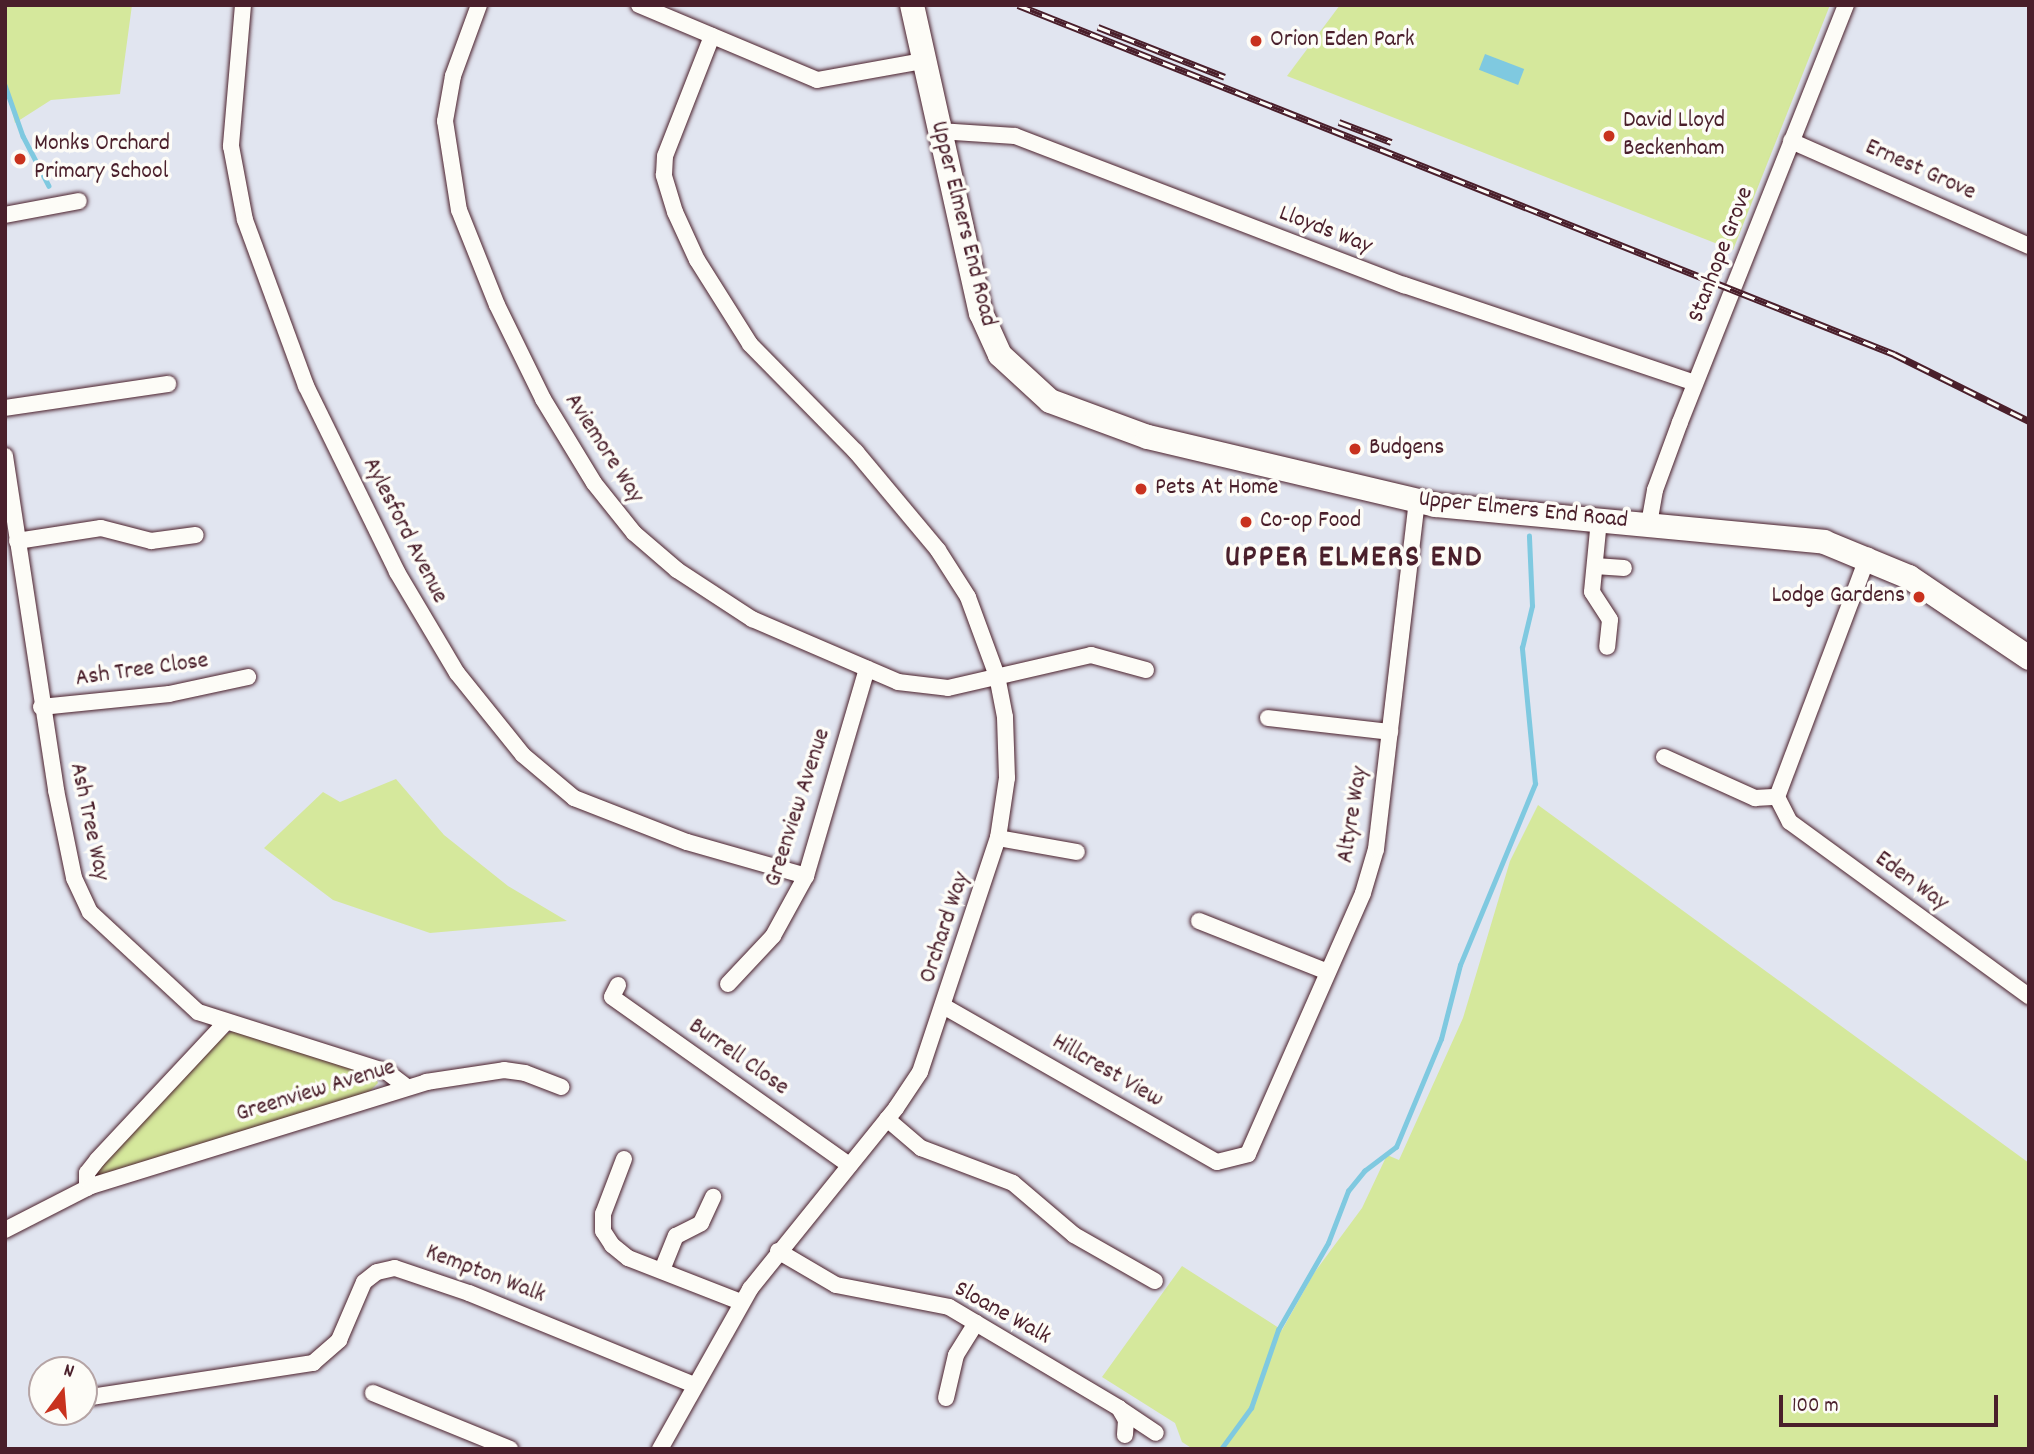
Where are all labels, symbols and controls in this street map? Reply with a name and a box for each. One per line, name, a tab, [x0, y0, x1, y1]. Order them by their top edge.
place label: Orion Eden Park	[1270, 27, 1415, 55]
marker: Orion Eden Park	[1248, 33, 1264, 49]
place label: David Lloyd Beckenham	[1623, 108, 1725, 164]
street label: Upper Elmers End Road	[923, 118, 1001, 330]
marker: David Lloyd Beckenham	[1601, 128, 1617, 144]
place label: Monks Orchard Primary School	[34, 131, 170, 187]
street label: Ernest Grove	[1860, 134, 1980, 208]
marker: Monks Orchard Primary School	[12, 151, 28, 167]
street label: Stanhope Grove	[1683, 183, 1761, 327]
street label: Lloyds Way	[1274, 200, 1376, 262]
street label: Aviemore Way	[557, 389, 649, 509]
place label: Budgens	[1369, 435, 1444, 463]
marker: Budgens	[1347, 441, 1363, 457]
street label: Aylesford Avenue	[355, 453, 453, 609]
place label: Pets At Home	[1155, 475, 1278, 503]
marker: Pets At Home	[1133, 481, 1149, 497]
street label: Upper Elmers End Road	[1417, 486, 1629, 536]
place label: Co-op Food	[1260, 508, 1361, 536]
marker: Co-op Food	[1238, 514, 1254, 530]
district label: UPPER ELMERS END	[1227, 540, 1481, 578]
place label: Lodge Gardens	[1771, 583, 1905, 611]
marker: Lodge Gardens	[1911, 589, 1927, 605]
street label: Ash Tree Close	[74, 647, 210, 695]
street label: Greenview Avenue	[760, 725, 838, 891]
street label: Ash Tree Way	[61, 761, 115, 883]
street label: Altyre Way	[1332, 765, 1376, 865]
street label: Eden Way	[1869, 846, 1953, 918]
street label: Orchard Way	[915, 869, 977, 987]
street label: Burrell Close	[682, 1013, 794, 1103]
street label: Hillcrest View	[1046, 1029, 1168, 1115]
street label: Greenview Avenue	[233, 1054, 399, 1130]
street label: Kempton Walk	[421, 1239, 549, 1311]
street label: Sloane Walk	[949, 1276, 1055, 1352]
north arrow	[28, 1356, 98, 1426]
text: N	[60, 1358, 77, 1387]
scale bar	[1782, 1380, 2001, 1424]
text: 100 m	[1792, 1392, 1839, 1422]

